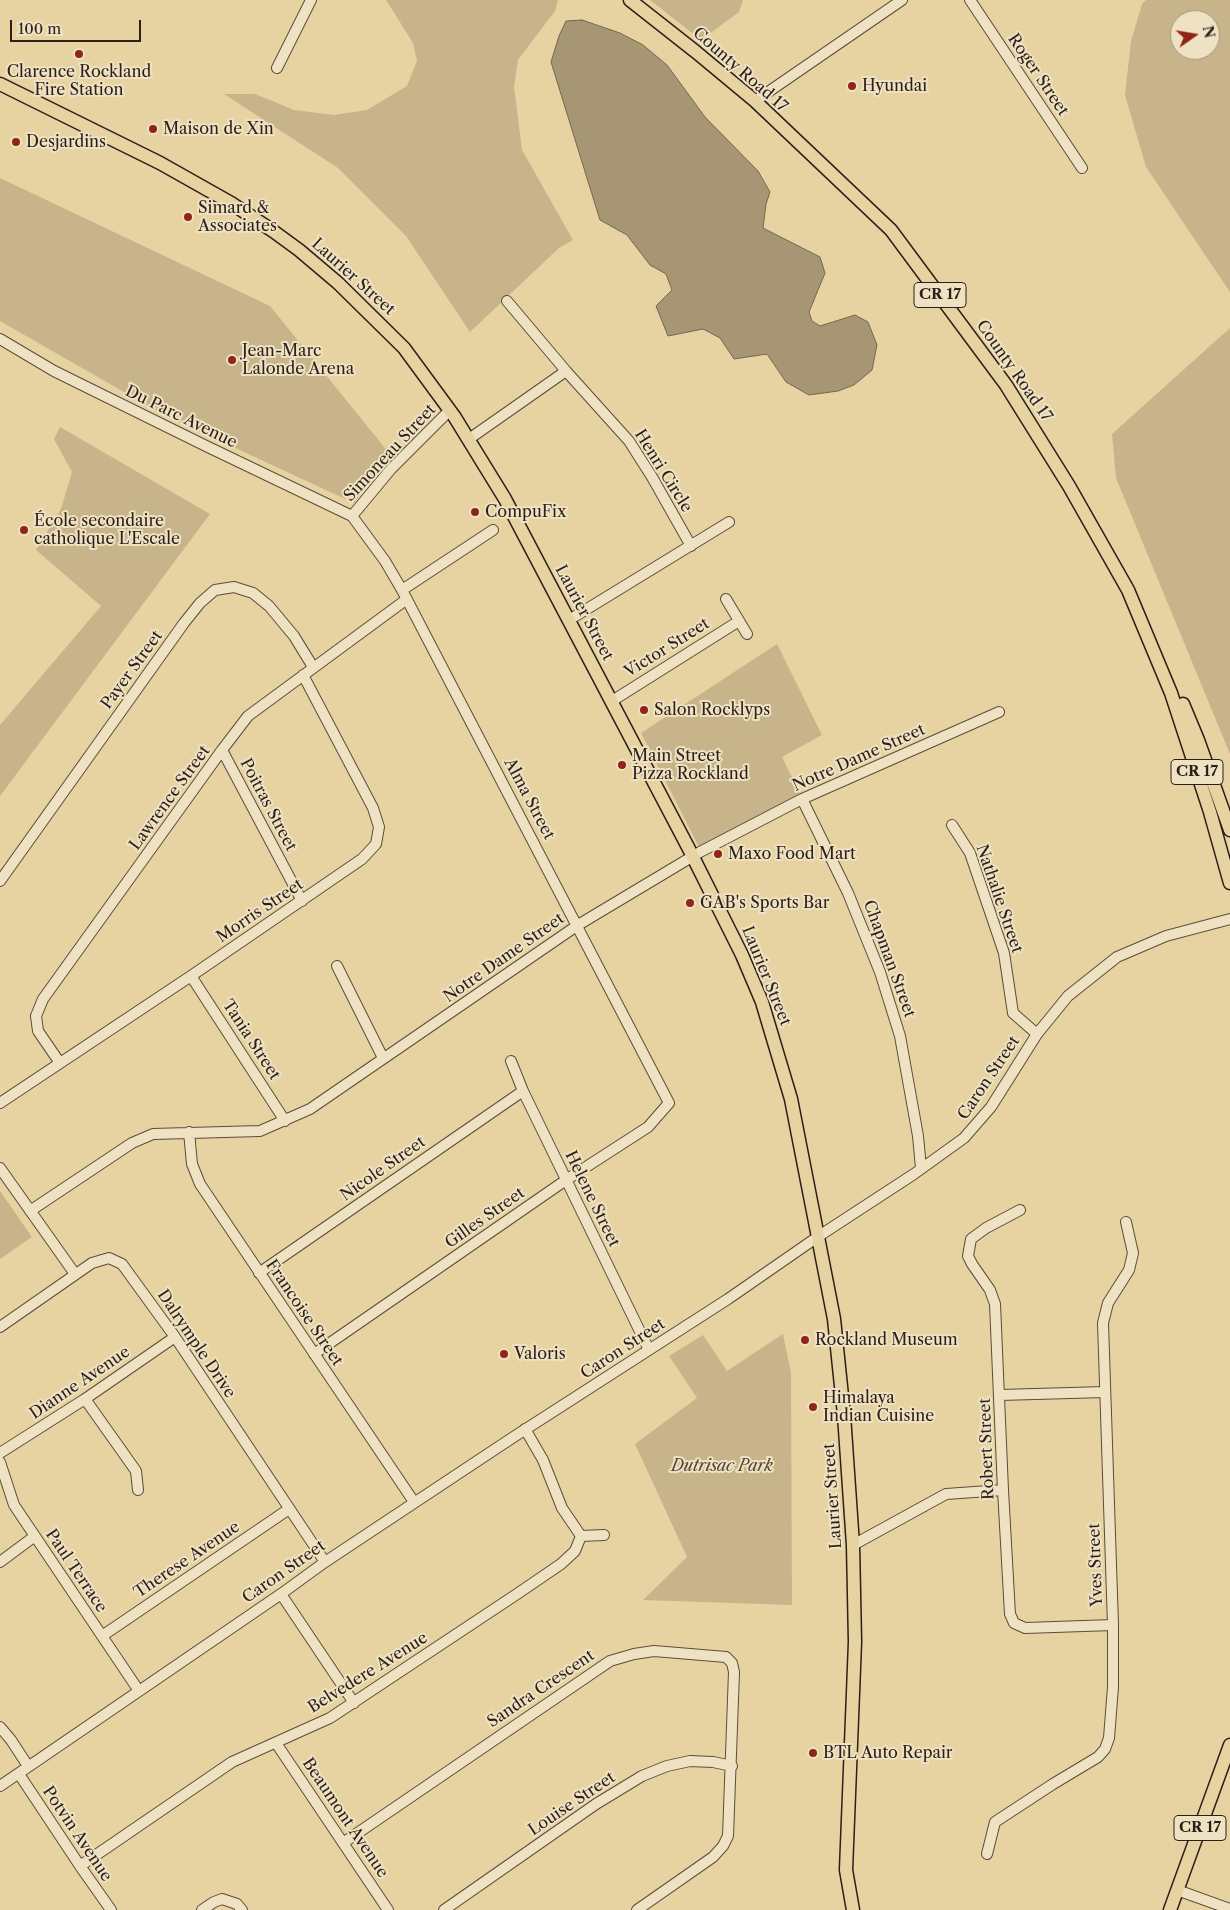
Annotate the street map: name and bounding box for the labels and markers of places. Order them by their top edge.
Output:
marker: Clarence Rockland Fire Station [73,48,85,60]
place label: Clarence Rockland Fire Station [7,62,151,100]
place label: Hyundai [862,76,927,96]
marker: Hyundai [846,80,858,92]
place label: Maison de Xin [163,119,274,139]
marker: Maison de Xin [147,123,159,135]
place label: Desjardins [26,132,106,152]
marker: Desjardins [10,136,22,148]
place label: Simard & Associates [198,198,277,236]
marker: Simard & Associates [182,211,194,223]
place label: Jean-Marc Lalonde Arena [242,341,354,379]
marker: Jean-Marc Lalonde Arena [226,354,238,366]
place label: CompuFix [485,502,566,522]
marker: CompuFix [469,506,481,518]
place label: École secondaire catholique L'Escale [34,511,180,549]
marker: École secondaire catholique L'Escale [18,524,30,536]
place label: Salon Rocklyps [654,700,770,720]
marker: Salon Rocklyps [638,704,650,716]
place label: Main Street Pizza Rockland [632,746,749,784]
marker: Main Street Pizza Rockland [616,759,628,771]
place label: Maxo Food Mart [728,844,856,864]
marker: Maxo Food Mart [712,848,724,860]
place label: GAB's Sports Bar [700,893,829,913]
marker: GAB's Sports Bar [684,897,696,909]
place label: Rockland Museum [815,1330,958,1350]
marker: Rockland Museum [799,1334,811,1346]
place label: Valoris [514,1344,566,1364]
marker: Valoris [498,1348,510,1360]
place label: Himalaya Indian Cuisine [823,1388,934,1426]
marker: Himalaya Indian Cuisine [807,1401,819,1413]
place label: BTL Auto Repair [823,1743,953,1763]
marker: BTL Auto Repair [807,1747,819,1759]

